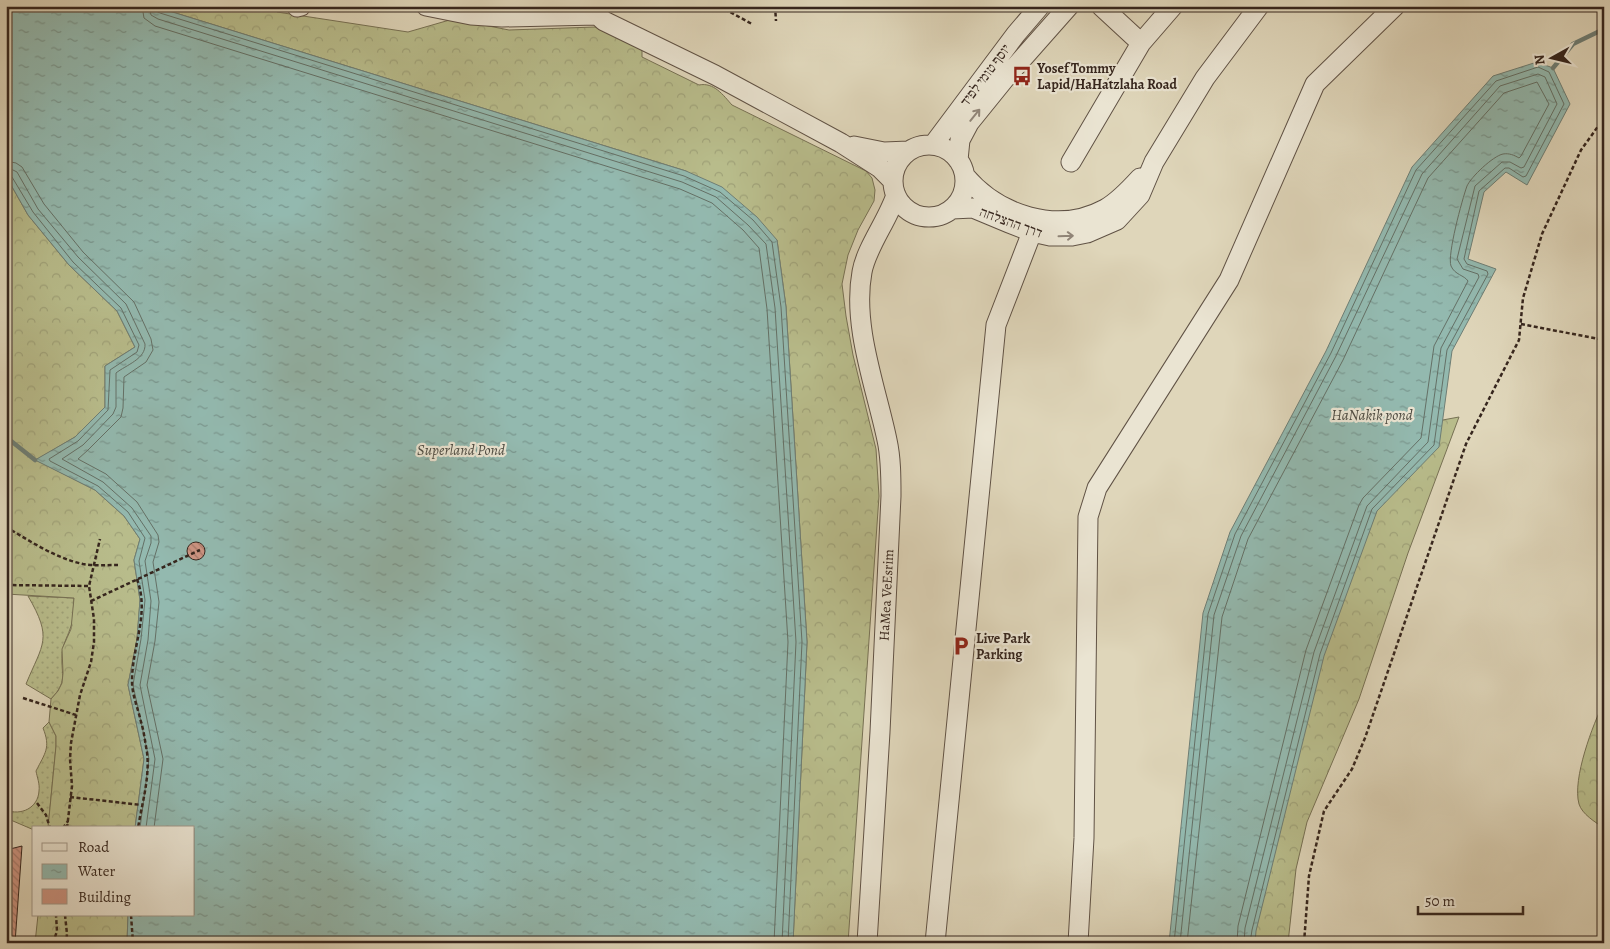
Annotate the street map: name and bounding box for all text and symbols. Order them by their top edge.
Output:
north arrow [1528,32,1578,82]
street label: יוסף טומי לפיד [956,40,1015,110]
text: N [1530,53,1550,66]
place label: Yosef Tommy Lapid/HaHatzlaha Road [1036,59,1178,94]
bus stop icon: Yosef Tommy Lapid/HaHatzlaha Road [1011,65,1033,87]
one-way arrow [969,109,980,122]
street label: דרך ההצלחה [977,202,1045,243]
one-way arrow [1057,231,1073,240]
water label: HaNakik pond [1331,405,1413,425]
water label: Superland Pond [417,440,505,460]
street label: HaMea VeEsrim [875,548,898,642]
place label: Live Park Parking [976,629,1031,664]
parking icon: Live Park Parking [950,635,972,657]
legend [32,826,195,916]
text: Road [78,837,110,857]
text: Water [77,861,115,881]
scale bar [1418,884,1522,916]
text: Building [78,887,131,907]
text: 50 m [1425,891,1455,911]

